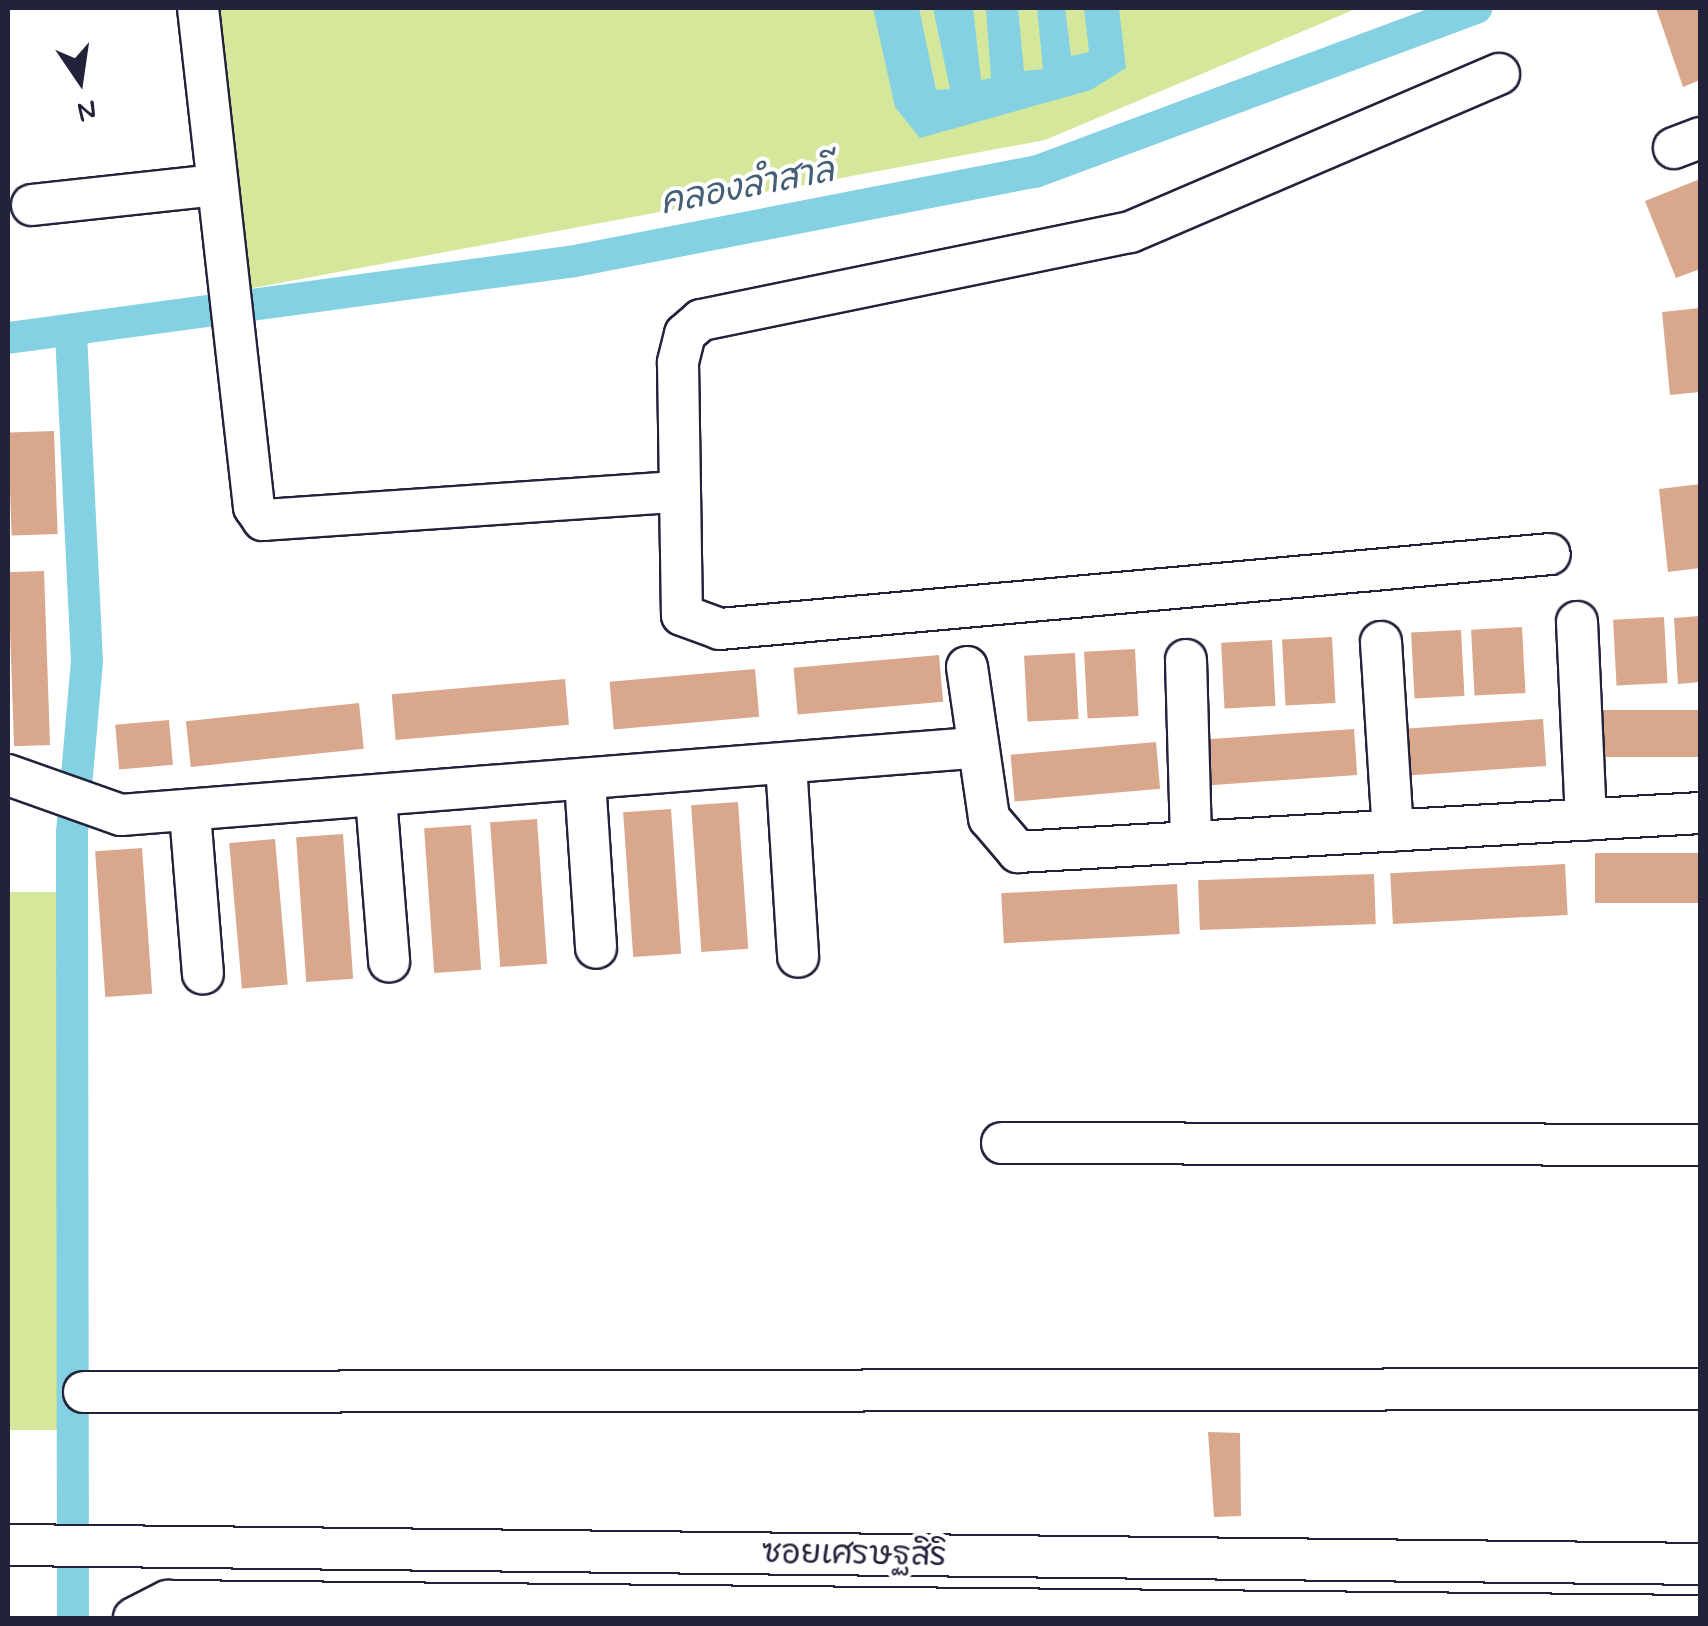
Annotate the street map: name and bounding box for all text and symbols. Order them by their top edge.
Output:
north arrow [30,30,130,130]
text: N [74,90,100,130]
water label: คลองลำสาลี [657,150,837,224]
street label: ซอยเศรษฐสิริ [761,1534,947,1576]

